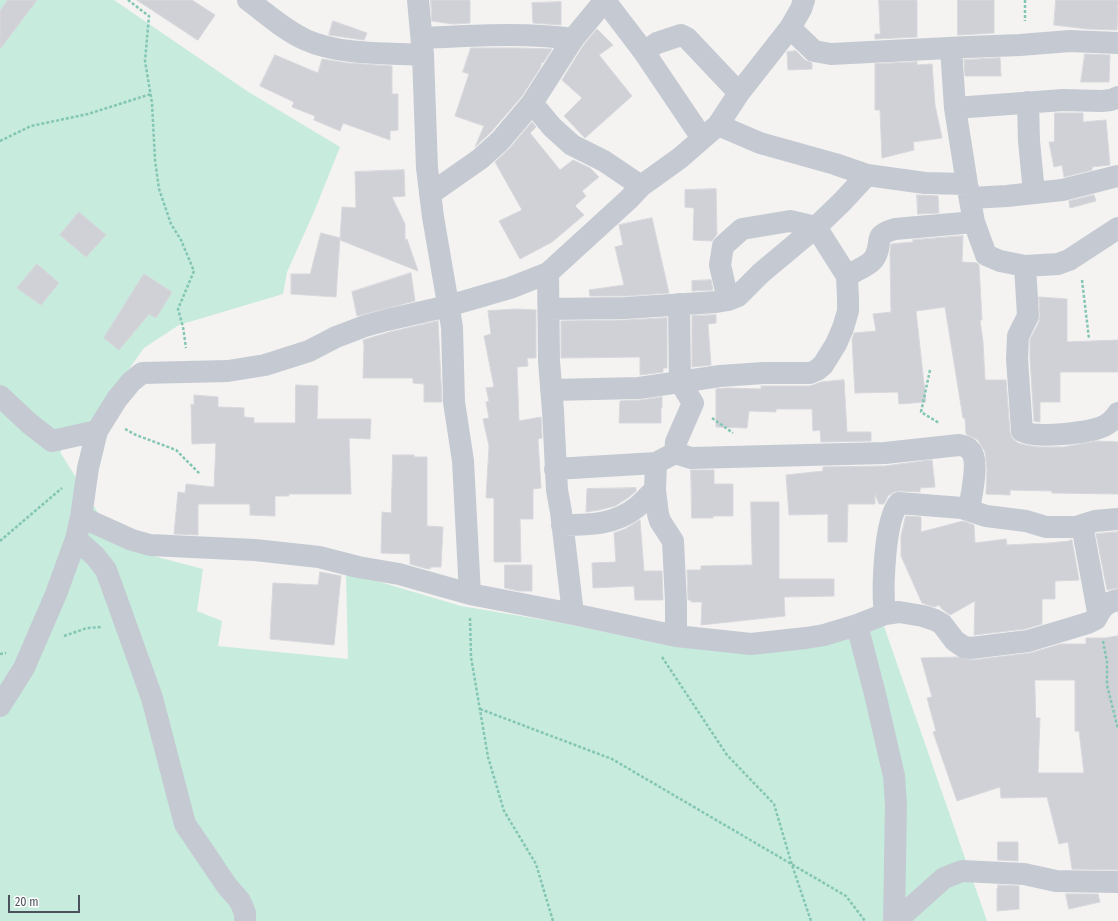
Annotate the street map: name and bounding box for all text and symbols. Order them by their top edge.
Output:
scale bar [10,887,82,913]
text: 20 m [15,895,39,909]

